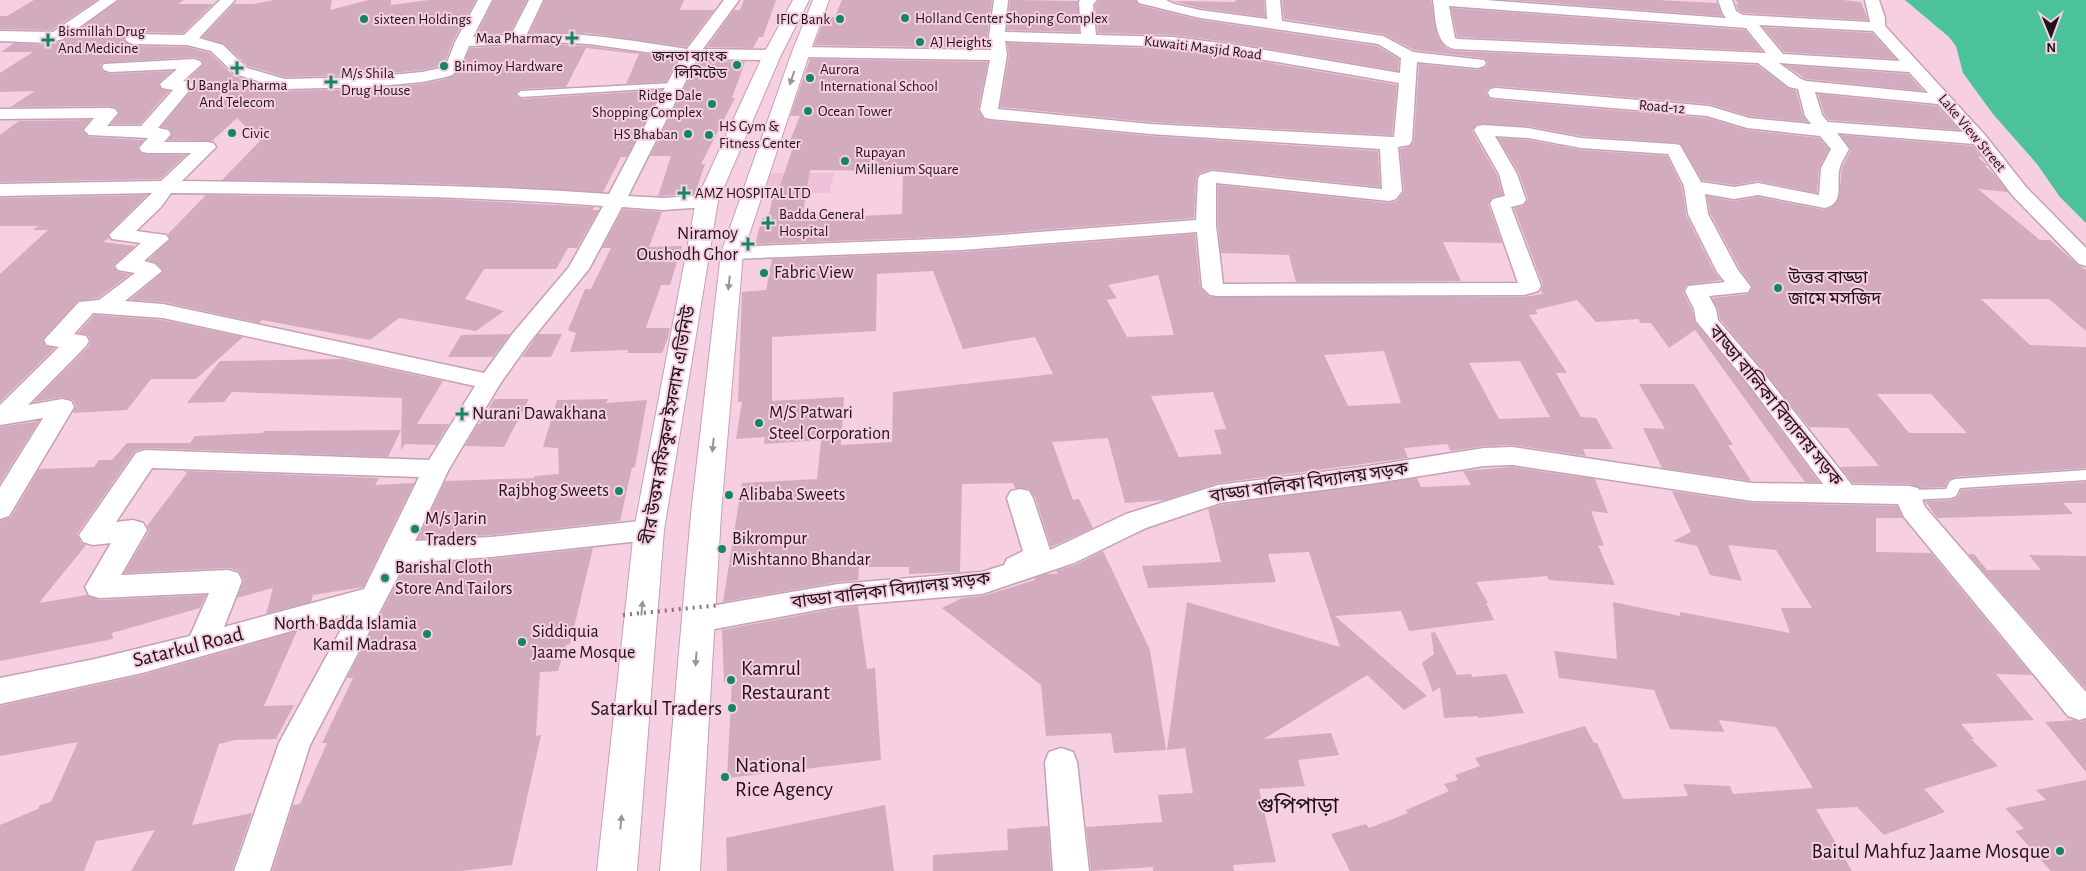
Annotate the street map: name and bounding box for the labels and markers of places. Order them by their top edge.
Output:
place label: Holland Center Shoping Complex [915,11,1108,26]
place label: sixteen Holdings [374,12,471,27]
place label: IFIC Bank [776,12,830,27]
marker: Holland Center Shoping Complex [899,12,911,24]
marker: sixteen Holdings [358,13,370,25]
marker: IFIC Bank [834,13,846,25]
place label: Bismillah Drug And Medicine [58,24,146,56]
place label: Maa Pharmacy [476,31,563,46]
marker: Maa Pharmacy [566,32,578,44]
marker: Bismillah Drug And Medicine [42,34,54,46]
place label: AJ Heights [930,35,992,50]
marker: AJ Heights [914,36,926,48]
place label: জনতা ব্যাংক লিমিটেড [651,49,728,81]
place label: Binimoy Hardware [454,59,563,74]
marker: জনতা ব্যাংক লিমিটেড [731,59,743,71]
marker: Binimoy Hardware [438,60,450,72]
marker: U Bangla Pharma And Telecom [231,62,243,74]
place label: Aurora International School [820,62,938,94]
place label: M/s Shila Drug House [341,66,410,98]
marker: Aurora International School [804,72,816,84]
marker: M/s Shila Drug House [325,76,337,88]
place label: U Bangla Pharma And Telecom [186,78,288,110]
place label: Ridge Dale Shopping Complex [592,88,702,120]
marker: Ridge Dale Shopping Complex [706,98,718,110]
place label: Ocean Tower [818,104,893,119]
marker: Ocean Tower [802,105,814,117]
place label: HS Gym & Fitness Center [719,119,801,151]
place label: Civic [242,126,269,141]
marker: Civic [226,127,238,139]
place label: HS Bhaban [613,127,678,142]
marker: HS Bhaban [682,128,694,140]
marker: HS Gym & Fitness Center [703,129,715,141]
place label: Rupayan Millenium Square [855,145,959,177]
marker: Rupayan Millenium Square [839,155,851,167]
marker: AMZ HOSPITAL LTD [677,186,691,200]
place label: AMZ HOSPITAL LTD [695,186,811,201]
place label: Badda General Hospital [779,207,865,239]
marker: Badda General Hospital [761,216,775,230]
place label: Niramoy Oushodh Ghor [636,225,738,264]
marker: Niramoy Oushodh Ghor [742,238,754,250]
place label: Fabric View [774,264,854,282]
marker: Fabric View [758,267,770,279]
place label: উত্তর বাড্ডা জামে মসজিদ [1787,267,1882,308]
marker: উত্তর বাড্ডা জামে মসজিদ [1772,282,1784,294]
place label: M/S Patwari Steel Corporation [769,404,890,443]
place label: Nurani Dawakhana [472,405,607,423]
marker: Nurani Dawakhana [456,408,468,420]
marker: M/S Patwari Steel Corporation [753,417,765,429]
place label: Rajbhog Sweets [498,482,609,500]
marker: Rajbhog Sweets [613,485,625,497]
place label: Alibaba Sweets [739,486,845,504]
marker: Alibaba Sweets [723,489,735,501]
place label: M/s Jarin Traders [425,510,487,549]
marker: M/s Jarin Traders [409,523,421,535]
place label: Bikrompur Mishtanno Bhandar [732,530,871,569]
marker: Bikrompur Mishtanno Bhandar [716,543,728,555]
place label: Barishal Cloth Store And Tailors [395,559,512,598]
marker: Barishal Cloth Store And Tailors [379,572,391,584]
place label: North Badda Islamia Kamil Madrasa [274,615,417,654]
place label: Siddiquia Jaame Mosque [532,623,635,662]
marker: North Badda Islamia Kamil Madrasa [421,628,433,640]
marker: Siddiquia Jaame Mosque [516,636,528,648]
place label: Kamrul Restaurant [741,658,830,703]
marker: Kamrul Restaurant [725,674,737,686]
place label: Satarkul Traders [591,698,722,719]
marker: Satarkul Traders [726,702,738,714]
place label: National Rice Agency [735,755,833,800]
marker: National Rice Agency [719,771,731,783]
place label: Baitul Mahfuz Jaame Mosque [1811,841,2050,862]
marker: Baitul Mahfuz Jaame Mosque [2054,845,2066,857]

